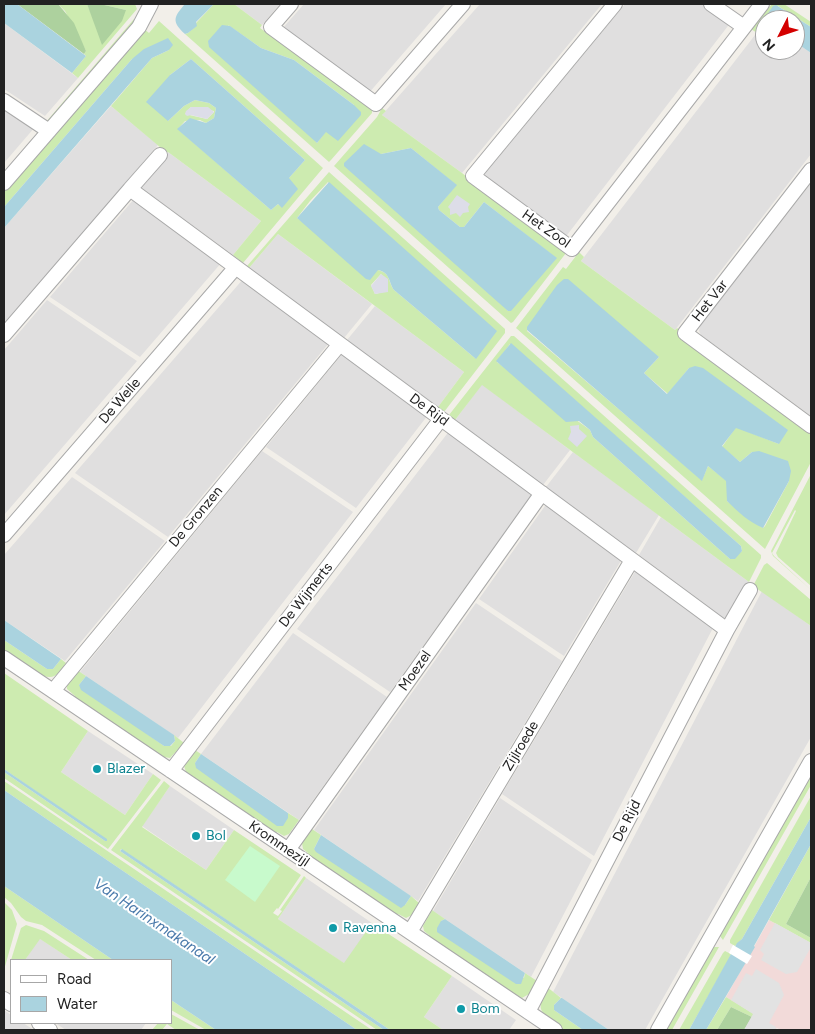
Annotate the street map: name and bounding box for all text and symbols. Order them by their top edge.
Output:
north arrow [755,10,805,60]
text: N [759,35,779,54]
street label: Het Zool [519,206,573,252]
street label: Het Var [689,277,731,325]
street label: De Welle [96,375,144,427]
street label: De Rijd [406,390,452,430]
street label: De Gronzen [166,483,226,551]
street label: De Wijmerts [276,559,336,631]
street label: Moezel [395,648,435,694]
street label: Zijlroede [500,718,542,774]
place label: Blazer [107,761,145,777]
marker: Blazer [91,763,103,775]
street label: De Rijd [609,797,645,845]
street label: Krommezijl [245,818,313,870]
place label: Bol [206,828,226,844]
marker: Bol [190,830,202,842]
water label: Van Harinxmakanaal [90,875,218,969]
place label: Ravenna [343,920,396,936]
marker: Ravenna [327,922,339,934]
legend [10,959,172,1024]
text: Road [57,970,92,988]
text: Water [57,995,97,1013]
place label: Bom [471,1001,500,1017]
marker: Bom [455,1003,467,1015]

